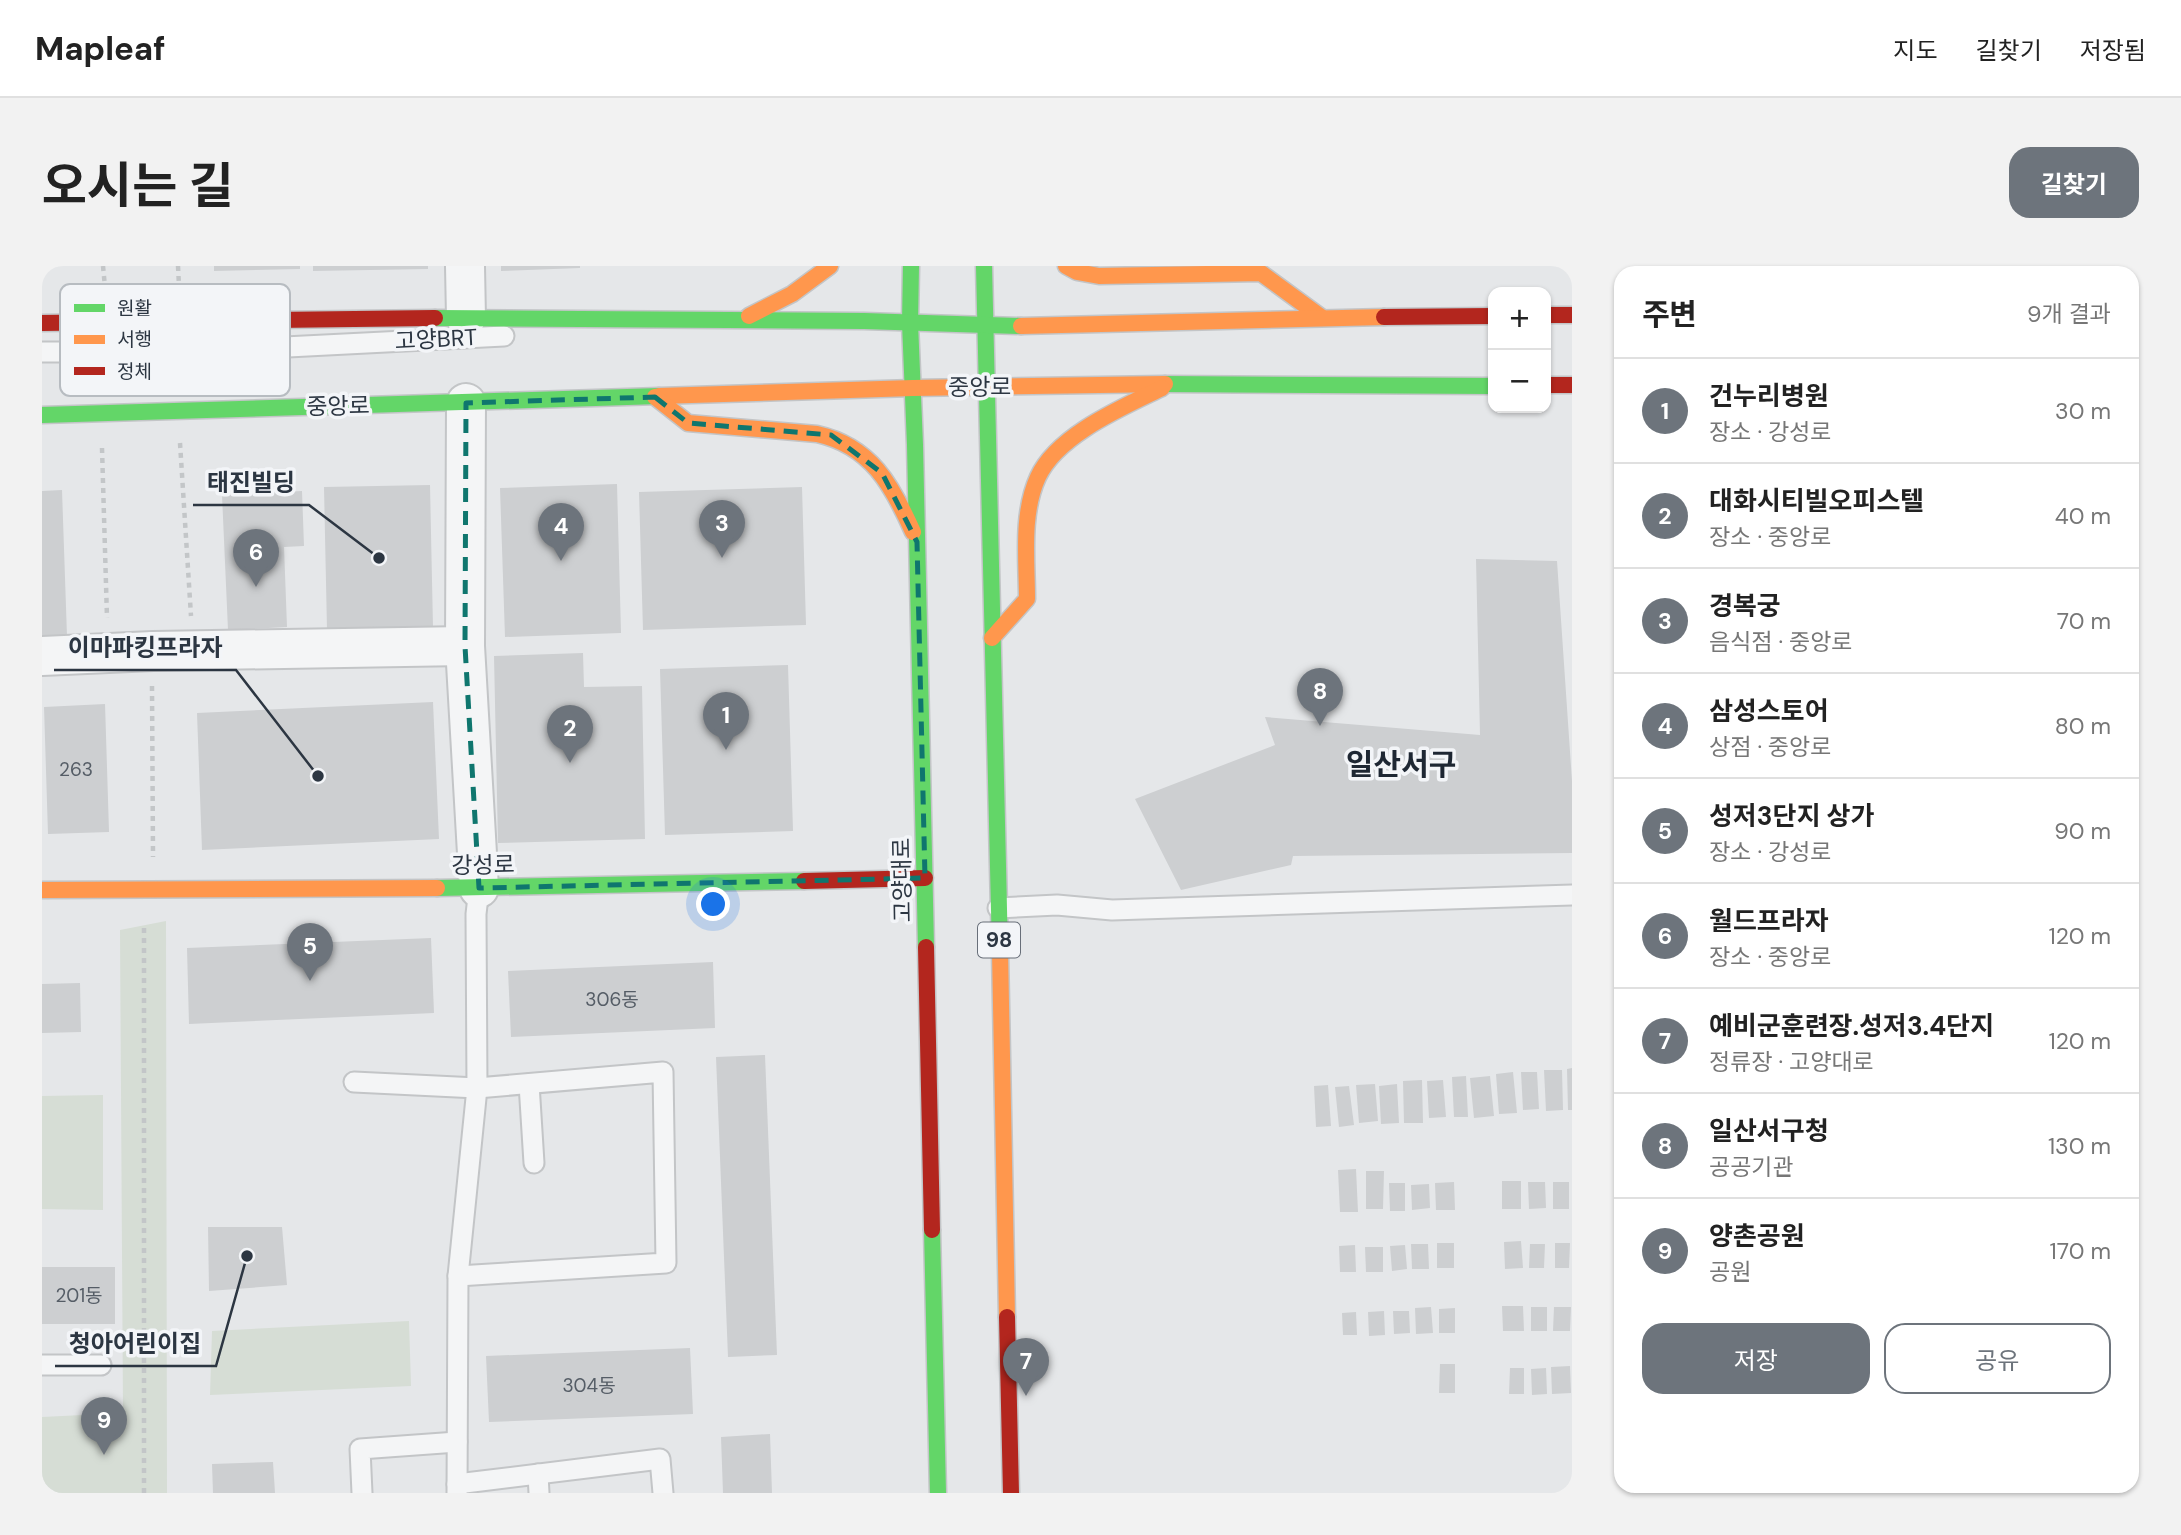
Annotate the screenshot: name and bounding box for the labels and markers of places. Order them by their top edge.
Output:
callout: 태진빌딩 [193,460,309,505]
pin: 3 [699,500,745,558]
pin: 4 [538,503,584,561]
pin: 6 [233,529,279,587]
callout: 이마파킹프라자 [54,625,236,670]
pin: 8 [1297,668,1343,726]
pin: 1 [703,692,749,750]
pin: 2 [547,705,593,763]
pin: 5 [287,923,333,981]
callout: 청아어린이집 [55,1321,216,1366]
pin: 7 [1003,1338,1049,1396]
pin: 9 [81,1397,127,1455]

